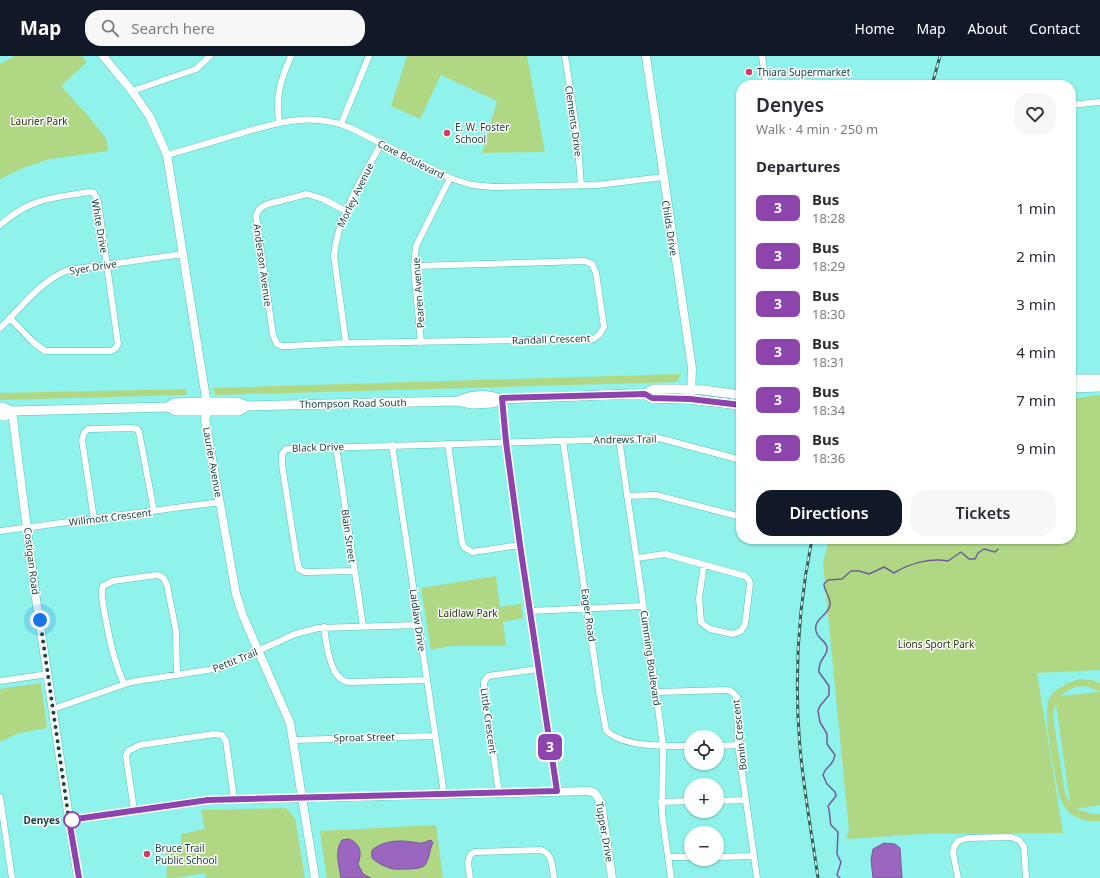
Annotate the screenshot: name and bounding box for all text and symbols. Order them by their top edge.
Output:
search box [85,10,365,46]
text: Map [20,15,61,41]
icon: search [99,17,121,39]
text: Search here [131,18,215,38]
text: Home [855,19,894,38]
text: Map [916,19,946,38]
text: About [968,19,1007,38]
text: Contact [1029,19,1080,38]
place label: Thiara Supermarket [757,65,851,79]
marker: Thiara Supermarket [744,67,754,77]
street label: Clements Drive [562,85,586,158]
text: Denyes [756,92,824,118]
button: heart [1014,93,1056,135]
park label: Laurier Park [10,114,68,128]
place label: E. W. Foster School [455,120,509,146]
text: Walk · 4 min · 250 m [756,120,878,138]
marker: E. W. Foster School [442,128,452,138]
street label: Coxe Boulevard [375,136,447,182]
text: Departures [756,156,840,176]
street label: Morley Avenue [333,160,377,230]
text: Bus [812,189,839,209]
street label: White Drive [88,198,112,254]
text: 3 [774,198,782,217]
text: 1 min [1016,198,1056,218]
street label: Childs Drive [659,199,681,257]
text: 18:28 [812,209,845,227]
street label: Anderson Avenue [250,223,276,308]
text: Bus [812,237,839,257]
text: 3 [774,246,782,265]
text: 2 min [1016,246,1056,266]
street label: Syer Drive [68,256,118,278]
street label: Pearen Avenue [409,257,427,329]
text: 18:29 [812,257,845,275]
text: Bus [812,285,839,305]
text: 3 [774,294,782,313]
text: 3 min [1016,294,1056,314]
text: 18:30 [812,305,845,323]
street label: Randall Crescent [512,331,591,347]
text: Bus [812,333,839,353]
text: 3 [774,342,782,361]
text: 4 min [1016,342,1056,362]
text: 18:31 [812,353,845,371]
text: Bus [812,381,839,401]
text: 3 [774,390,782,409]
text: 7 min [1016,390,1056,410]
street label: Thompson Road South [299,395,407,411]
text: 18:34 [812,401,845,419]
street label: Laurier Avenue [200,426,226,499]
text: Bus [812,429,839,449]
street label: Andrews Trail [593,431,657,447]
text: 3 [774,438,782,457]
text: 9 min [1016,438,1056,458]
street label: Black Drive [292,439,345,455]
text: 18:36 [812,449,845,467]
button: Directions [756,490,902,536]
button: Tickets [910,490,1056,536]
street label: Willmott Crescent [68,505,153,529]
street label: Blain Street [338,508,360,564]
street label: Costigan Road [21,526,43,596]
street label: Eager Road [578,587,600,643]
street label: Laidlaw Drive [407,588,429,652]
park label: Laidlaw Park [438,606,498,620]
street label: Cumming Boulevard [637,609,665,707]
your location [30,610,50,630]
park label: Lions Sport Park [898,637,975,651]
street label: Pettit Trail [210,645,260,675]
street label: Little Crescent [477,687,501,755]
street label: Bonin Crescent [728,699,750,771]
street label: Sproat Street [333,729,395,745]
map controls [684,730,724,866]
button: locate [684,730,724,770]
line badge: 3 [537,734,563,760]
text: 3 [546,737,554,756]
button: + [684,778,724,818]
street label: Tupper Drive [593,801,617,863]
marker: Denyes [63,811,81,829]
place label: Denyes [24,813,60,827]
button: − [684,826,724,866]
place label: Bruce Trail Public School [155,841,217,867]
marker: Bruce Trail Public School [142,849,152,859]

